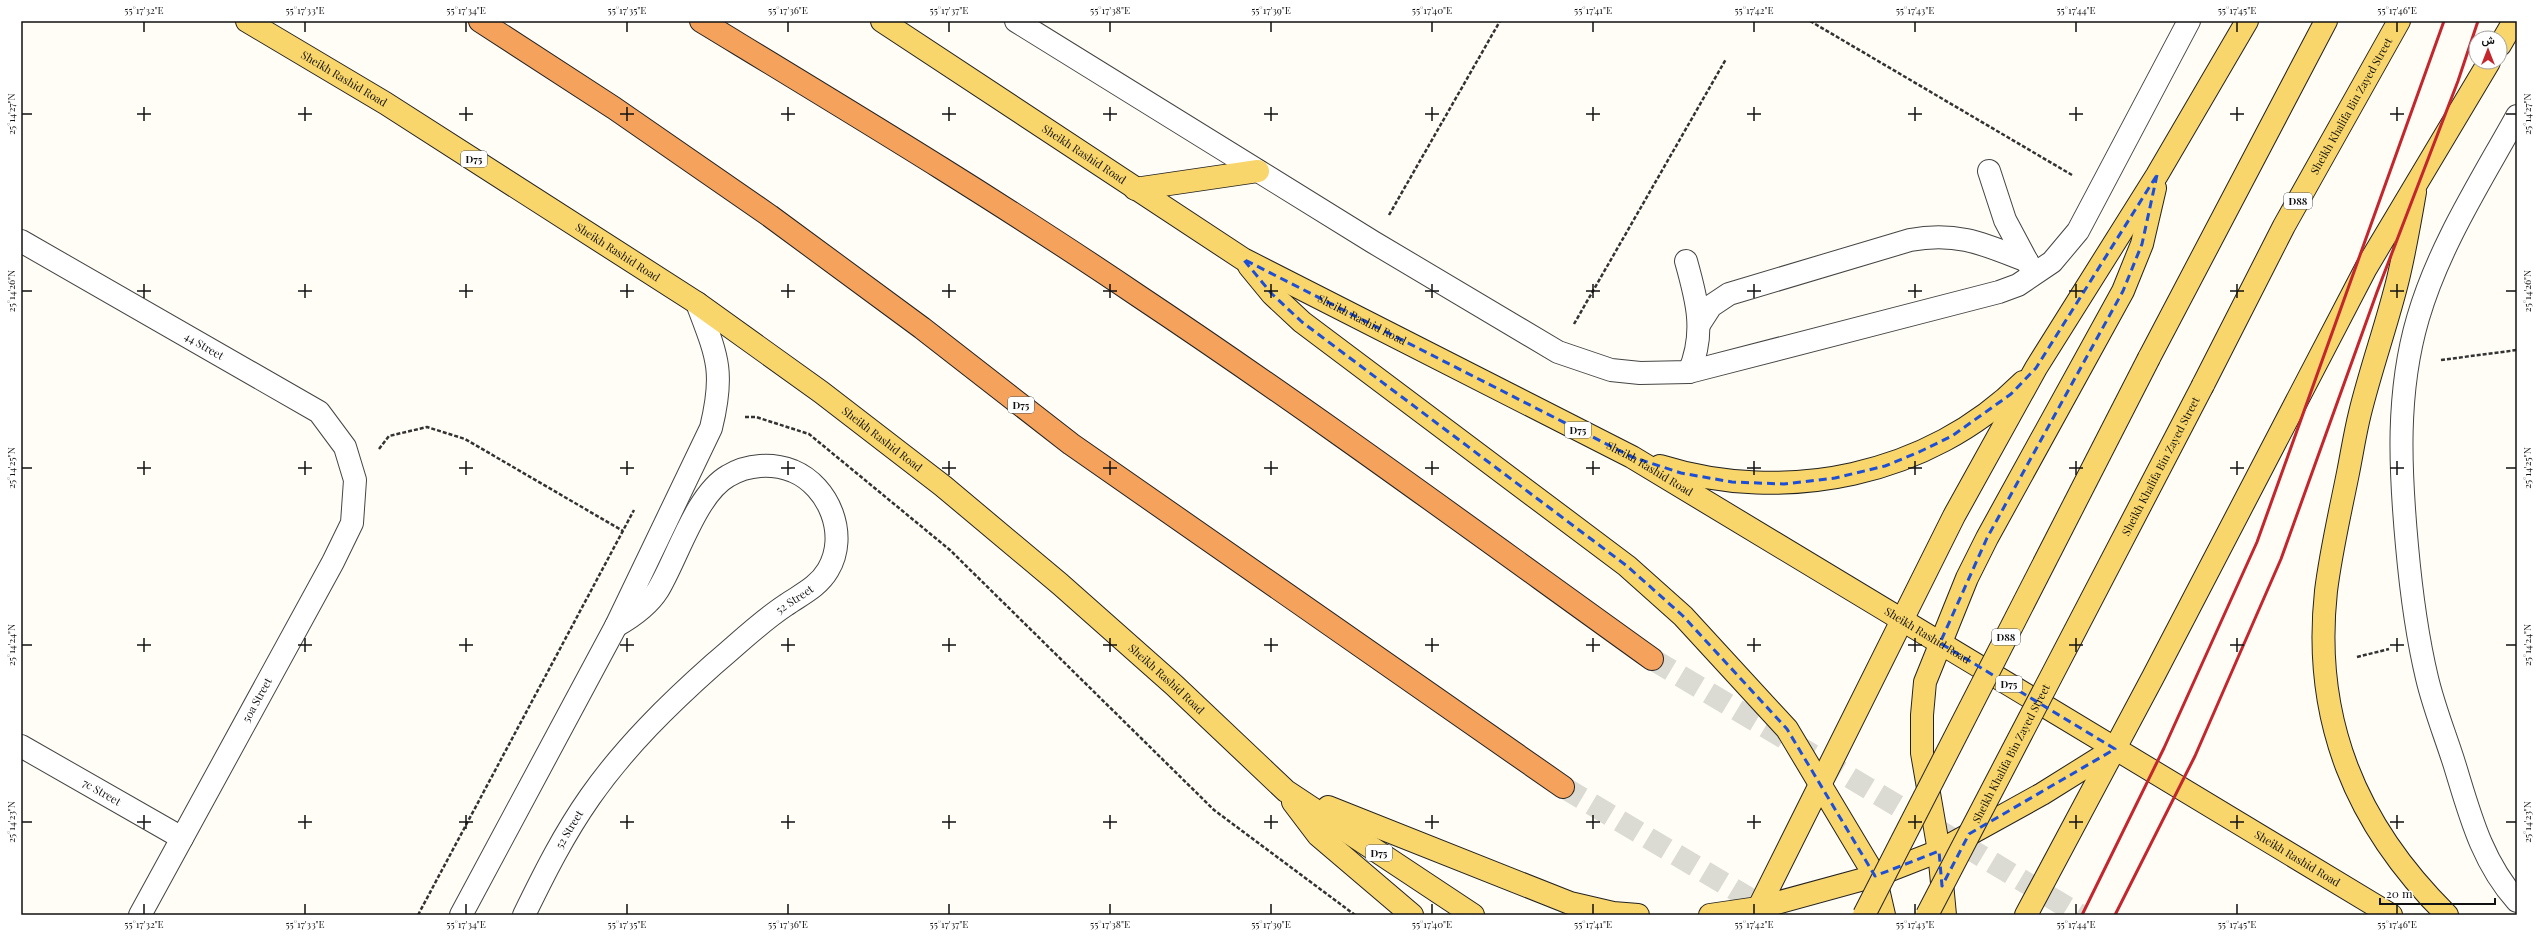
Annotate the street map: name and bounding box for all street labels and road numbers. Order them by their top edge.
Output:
street label: Sheikh Khalifa Bin Zayed Street [2306,35,2395,177]
street label: Sheikh Rashid Road [299,47,391,110]
street label: Sheikh Rashid Road [1039,121,1130,187]
road number: D75 [461,151,487,167]
road number: D88 [2284,193,2312,209]
street label: Sheikh Rashid Road [573,219,664,285]
street label: Sheikh Rashid Road [1315,290,1410,348]
street label: 44 Street [182,328,227,363]
street label: Sheikh Khalifa Bin Zayed Street [2118,394,2203,538]
road number: D75 [1008,397,1034,413]
street label: Sheikh Rashid Road [839,403,926,475]
road number: D75 [1565,422,1591,438]
street label: Sheikh Rashid Road [1604,437,1697,499]
street label: 52 Street [772,581,816,617]
street label: Sheikh Rashid Road [1882,603,1974,667]
road number: D88 [1992,629,2020,645]
street label: Sheikh Rashid Road [1126,640,1208,717]
street label: 50a Street [238,675,275,725]
road number: D75 [1996,676,2022,692]
street label: Sheikh Khalifa Bin Zayed Street [1968,681,2053,825]
street label: 7c Street [80,775,124,809]
street label: 52 Street [552,807,586,851]
street label: Sheikh Rashid Road [2252,826,2344,890]
road number: D75 [1366,845,1392,861]

